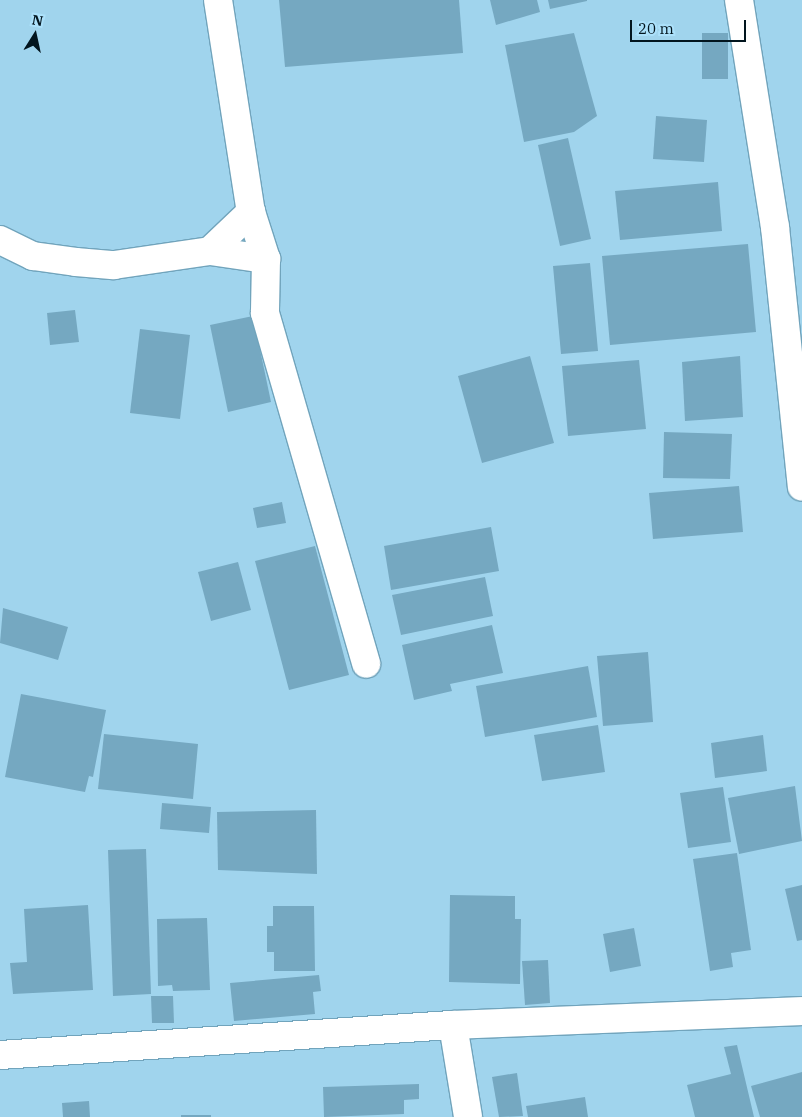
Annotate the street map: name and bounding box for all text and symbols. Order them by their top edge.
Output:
north arrow [10,10,60,60]
text: N [31,10,45,30]
scale bar [632,10,748,42]
text: 20 m [638,19,674,38]

